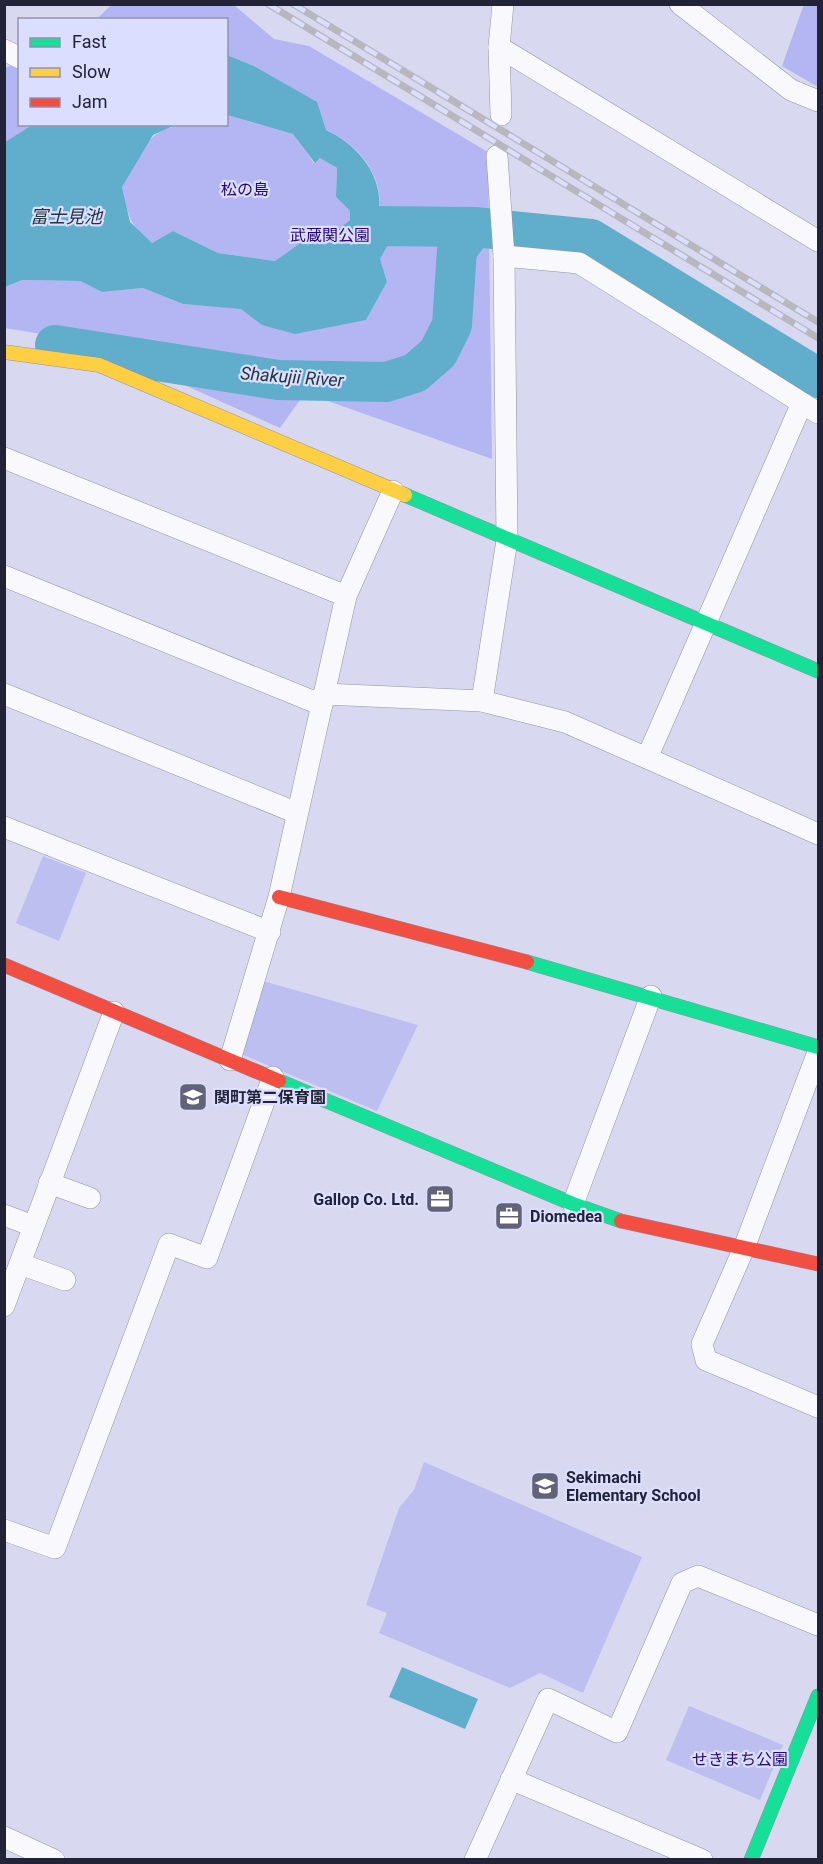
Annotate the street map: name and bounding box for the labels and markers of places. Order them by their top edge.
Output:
school or university icon: 関町第二保育園 [177,1081,209,1113]
place label: 関町第二保育園 [214,1088,326,1107]
office icon: Gallop Co. Ltd. [424,1183,456,1215]
place label: Gallop Co. Ltd. [313,1190,419,1209]
office icon: Diomedea [493,1200,525,1232]
place label: Diomedea [530,1207,603,1226]
place label: Sekimachi Elementary School [566,1468,701,1505]
school or university icon: Sekimachi Elementary School [529,1470,561,1502]

